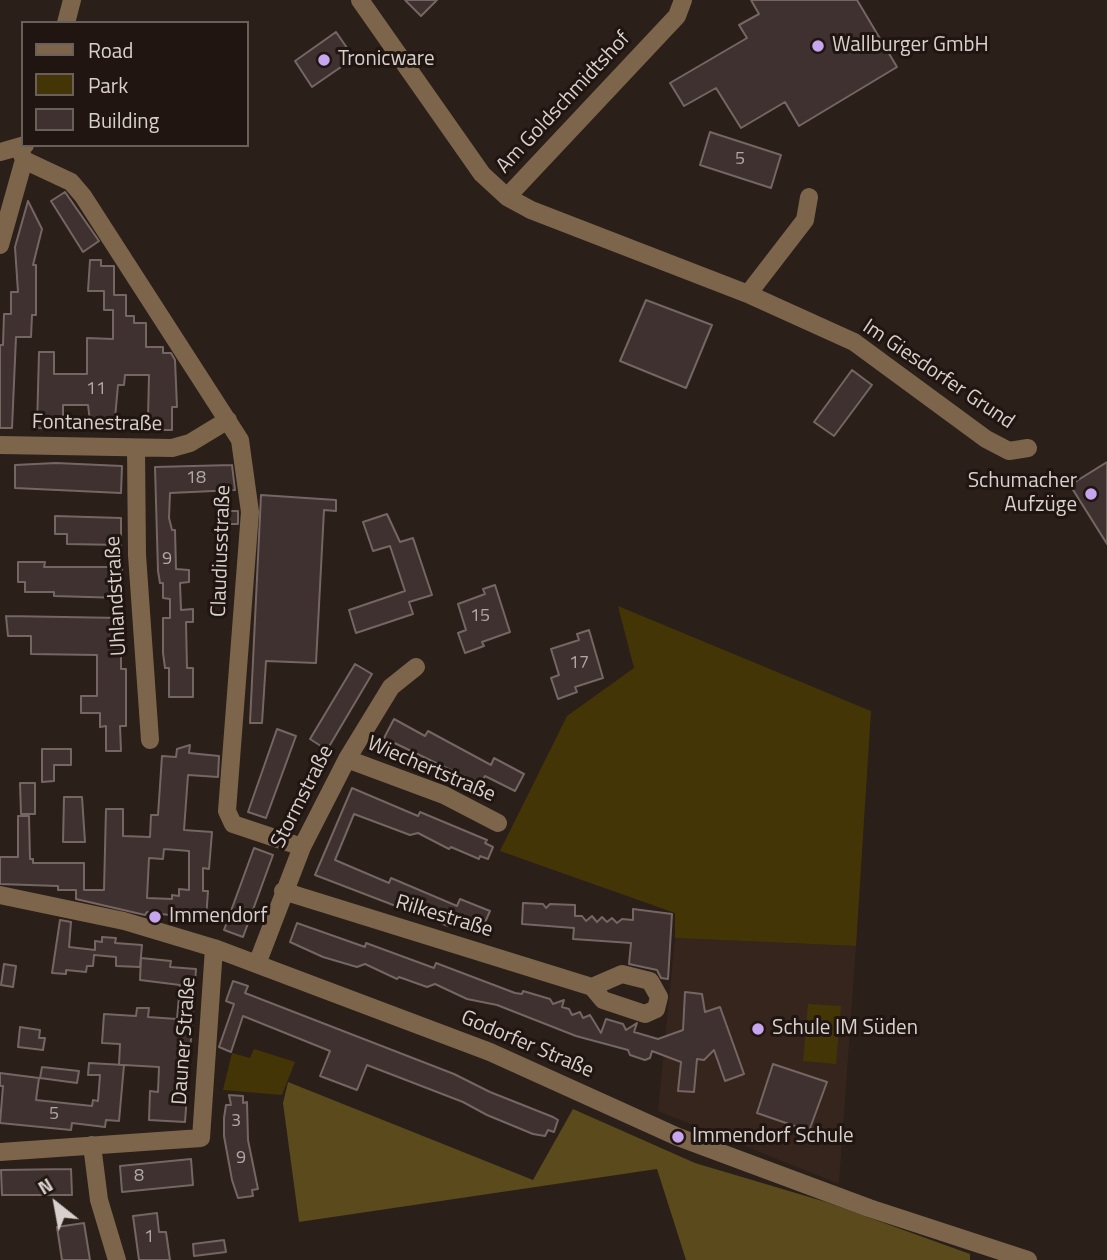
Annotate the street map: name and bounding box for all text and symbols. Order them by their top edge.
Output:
legend [21,21,248,147]
street label: Am Goldschmidtshof [492,27,636,179]
place label: Wallburger GmbH [832,33,989,59]
text: Road [88,34,133,66]
marker: Wallburger GmbH [810,38,826,54]
place label: Tronicware [338,47,434,73]
marker: Tronicware [316,52,332,68]
text: Park [88,69,128,101]
text: Building [88,104,159,136]
house number: 5 [735,149,745,171]
street label: Im Giesdorfer Grund [857,315,1019,435]
house number: 11 [86,379,106,401]
street label: Fontanestraße [32,410,162,438]
house number: 18 [186,468,206,490]
place label: Schumacher Aufzüge [968,469,1077,519]
street label: Claudiusstraße [207,485,237,617]
marker: Schumacher Aufzüge [1083,486,1099,502]
street label: Uhlandstraße [101,535,133,657]
house number: 9 [162,549,172,571]
house number: 15 [470,606,490,628]
house number: 17 [569,653,589,675]
street label: Wiechertstraße [363,732,499,808]
street label: Stormstraße [266,741,340,853]
street label: Rilkestraße [392,890,496,944]
place label: Immendorf [169,904,268,930]
marker: Immendorf [147,909,163,925]
street label: Dauner Straße [168,976,202,1106]
street label: Godorfer Straße [457,1006,597,1084]
place label: Schule IM Süden [772,1016,918,1042]
marker: Schule IM Süden [750,1021,766,1037]
house number: 5 [49,1104,59,1126]
house number: 3 [231,1111,241,1133]
place label: Immendorf Schule [692,1124,854,1150]
marker: Immendorf Schule [670,1129,686,1145]
house number: 9 [236,1148,246,1170]
house number: 8 [134,1166,144,1188]
north arrow [21,1169,91,1239]
text: N [32,1170,58,1201]
house number: 1 [144,1227,154,1249]

